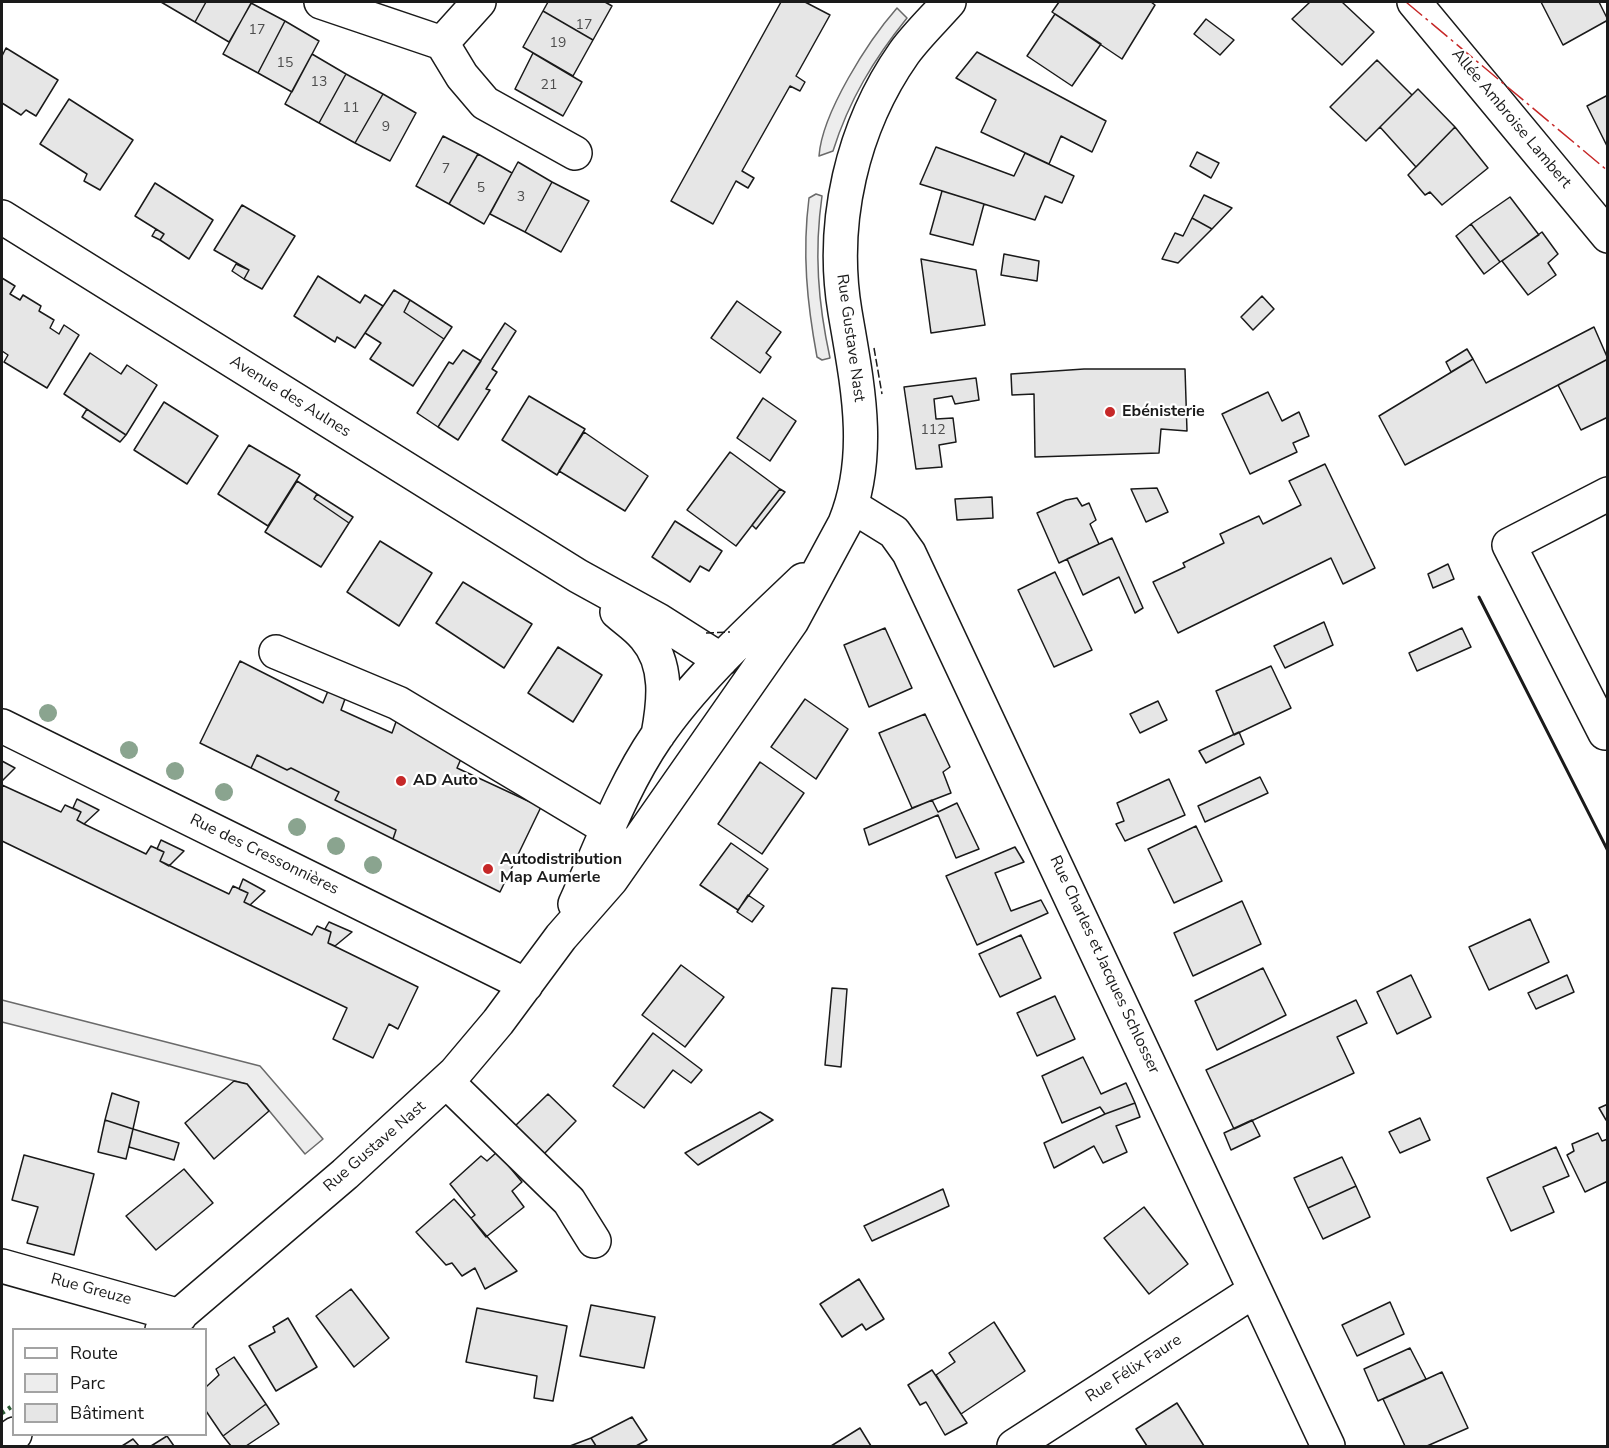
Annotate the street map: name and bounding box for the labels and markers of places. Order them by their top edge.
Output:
place label: Ebénisterie [1122,402,1205,422]
marker: Ebénisterie [1103,405,1117,419]
place label: AD Auto [413,771,478,791]
marker: AD Auto [394,774,408,788]
place label: Autodistribution Map Aumerle [500,850,622,888]
marker: Autodistribution Map Aumerle [481,862,495,876]

